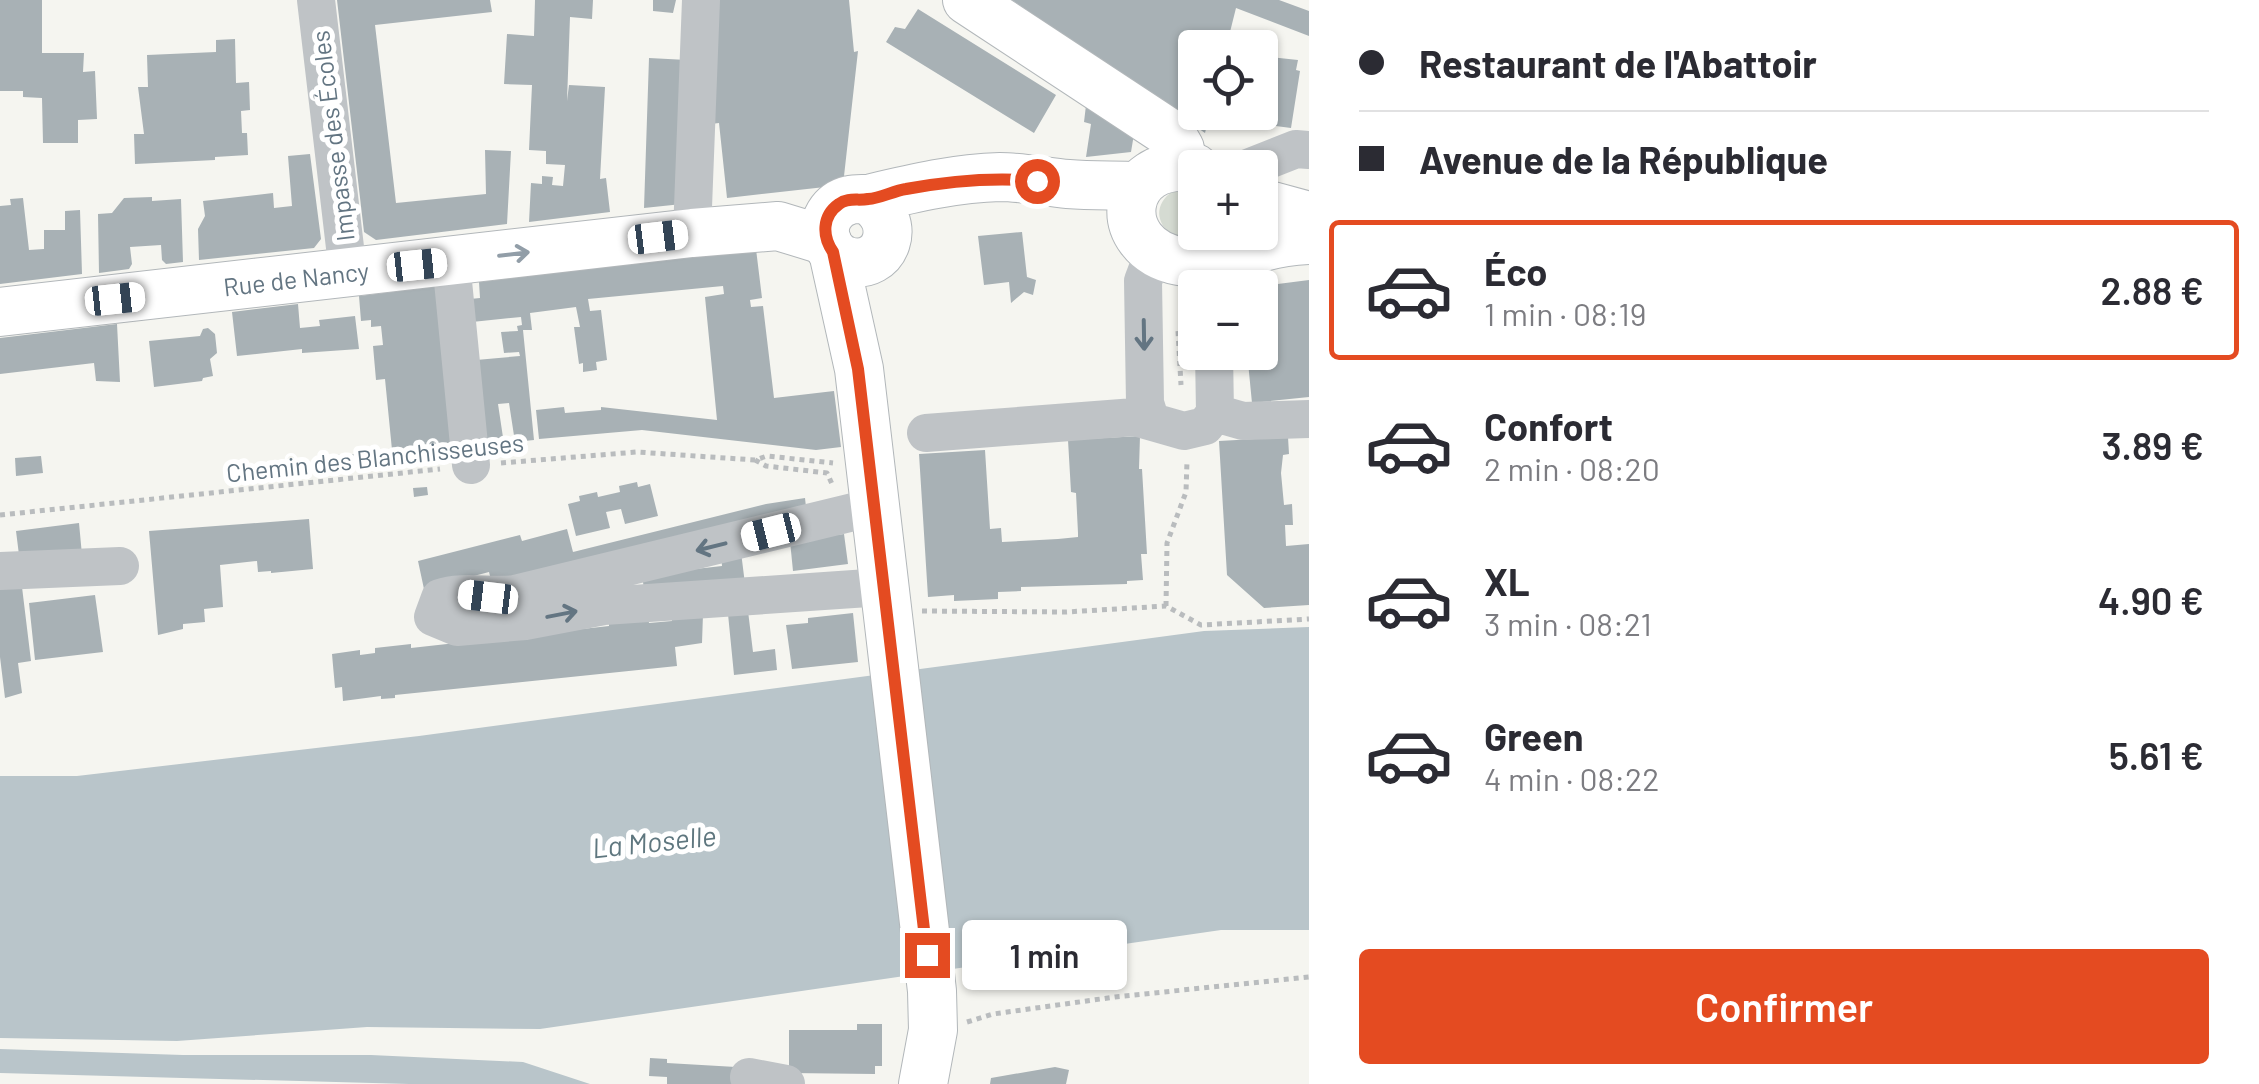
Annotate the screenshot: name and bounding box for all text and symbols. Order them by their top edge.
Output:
street label: Impasse des Écoles [304,29,360,243]
map controls [1178,30,1278,370]
button: locate [1178,30,1278,130]
text: Restaurant de l'Abattoir [1419,40,1817,86]
text: Avenue de la République [1419,136,1828,182]
button: + [1178,150,1278,250]
route start [1015,159,1060,204]
car [626,218,690,256]
one-way arrow [498,244,530,263]
icon: car [1364,245,1454,335]
car [386,247,448,283]
text: Éco [1484,248,1548,294]
street label: Rue de Nancy [222,255,371,301]
text: 2.88 € [2100,267,2204,313]
button: − [1178,270,1278,370]
car [84,281,146,317]
text: 1 min · 08:19 [1484,294,1646,332]
one-way arrow [1134,319,1153,351]
icon: car [1364,400,1454,490]
text: Confort [1484,403,1613,449]
text: 3.89 € [2101,422,2204,468]
street label: Chemin des Blanchisseuses [225,426,525,488]
text: 2 min · 08:20 [1484,449,1660,487]
car [738,510,804,554]
one-way arrow [696,539,728,557]
icon: car [1364,555,1454,645]
text: XL [1484,558,1530,604]
text: 4.90 € [2098,577,2204,623]
car [456,578,520,616]
one-way arrow [545,604,577,623]
text: 3 min · 08:21 [1484,604,1652,642]
icon: car [1364,710,1454,800]
text: Green [1484,713,1584,759]
text: 5.61 € [2109,732,2204,778]
text: 4 min · 08:22 [1484,759,1659,797]
water label: La Moselle [590,818,718,864]
callout: 1 min [962,920,1127,990]
route end [905,933,950,978]
text: 1 min [1010,936,1079,974]
button: Confirmer [1359,949,2209,1064]

